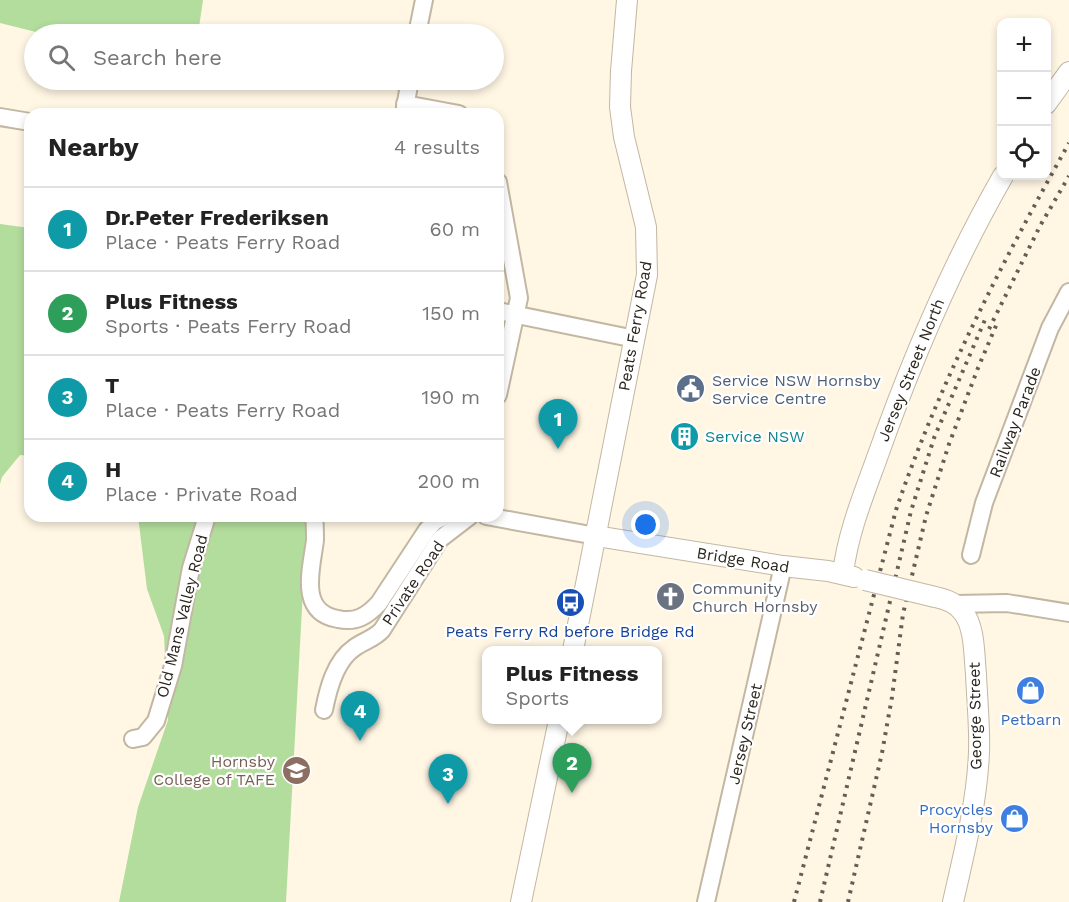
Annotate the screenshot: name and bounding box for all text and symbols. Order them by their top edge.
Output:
map controls [997,18,1051,180]
button: + [997,18,1051,72]
search box [24,24,504,90]
icon: search [45,41,78,74]
text: Search here [93,45,222,70]
button: − [997,72,1051,126]
button: locate [997,126,1051,180]
text: Nearby [48,132,139,162]
text: 4 results [394,135,480,159]
text: Dr.Peter Frederiksen [105,205,329,230]
text: 1 [63,217,72,241]
text: 60 m [430,217,480,241]
text: Place · Peats Ferry Road [105,230,340,254]
street label: Peats Ferry Road [614,259,656,393]
text: Plus Fitness [105,289,238,314]
street label: Jersey Street North [874,296,948,444]
text: 2 [62,301,73,325]
text: 150 m [422,301,480,325]
text: Sports · Peats Ferry Road [105,314,352,338]
street label: Railway Parade [985,364,1045,480]
place label: Service NSW Hornsby Service Centre [712,371,881,408]
text: T [105,373,119,398]
public building icon: Service NSW Hornsby Service Centre [675,373,707,405]
text: 3 [62,385,73,409]
text: 190 m [422,385,480,409]
text: Place · Peats Ferry Road [105,398,340,422]
pin: 1 [538,400,578,449]
building icon: Service NSW [668,420,700,452]
place label: Service NSW [705,427,805,446]
text: H [105,457,121,482]
text: 4 [61,469,74,493]
text: 200 m [418,469,480,493]
text: Place · Private Road [105,482,298,506]
your location [631,510,660,539]
street label: Old Mans Valley Road [152,532,212,700]
street label: Private Road [378,537,448,629]
street label: Bridge Road [695,543,791,577]
place label: Community Church Hornsby [692,579,818,616]
church icon: Community Church Hornsby [655,581,687,613]
bus stop icon: Peats Ferry Rd before Bridge Rd [554,587,586,619]
place label: Peats Ferry Rd before Bridge Rd [445,622,695,641]
popup [482,646,662,724]
text: Plus Fitness [506,661,638,686]
street label: George Street [965,662,985,770]
shop icon: Petbarn [1015,675,1047,707]
street label: Jersey Street [724,681,766,786]
text: Sports [506,686,569,710]
pin: 4 [340,692,380,741]
place label: Petbarn [1001,710,1061,729]
pin: 2 [552,744,592,793]
place label: Hornsby College of TAFE [153,752,276,789]
school or university icon: Hornsby College of TAFE [280,754,312,786]
pin: 3 [428,754,468,804]
place label: Procycles Hornsby [919,800,994,837]
shop icon: Procycles Hornsby [998,802,1030,834]

